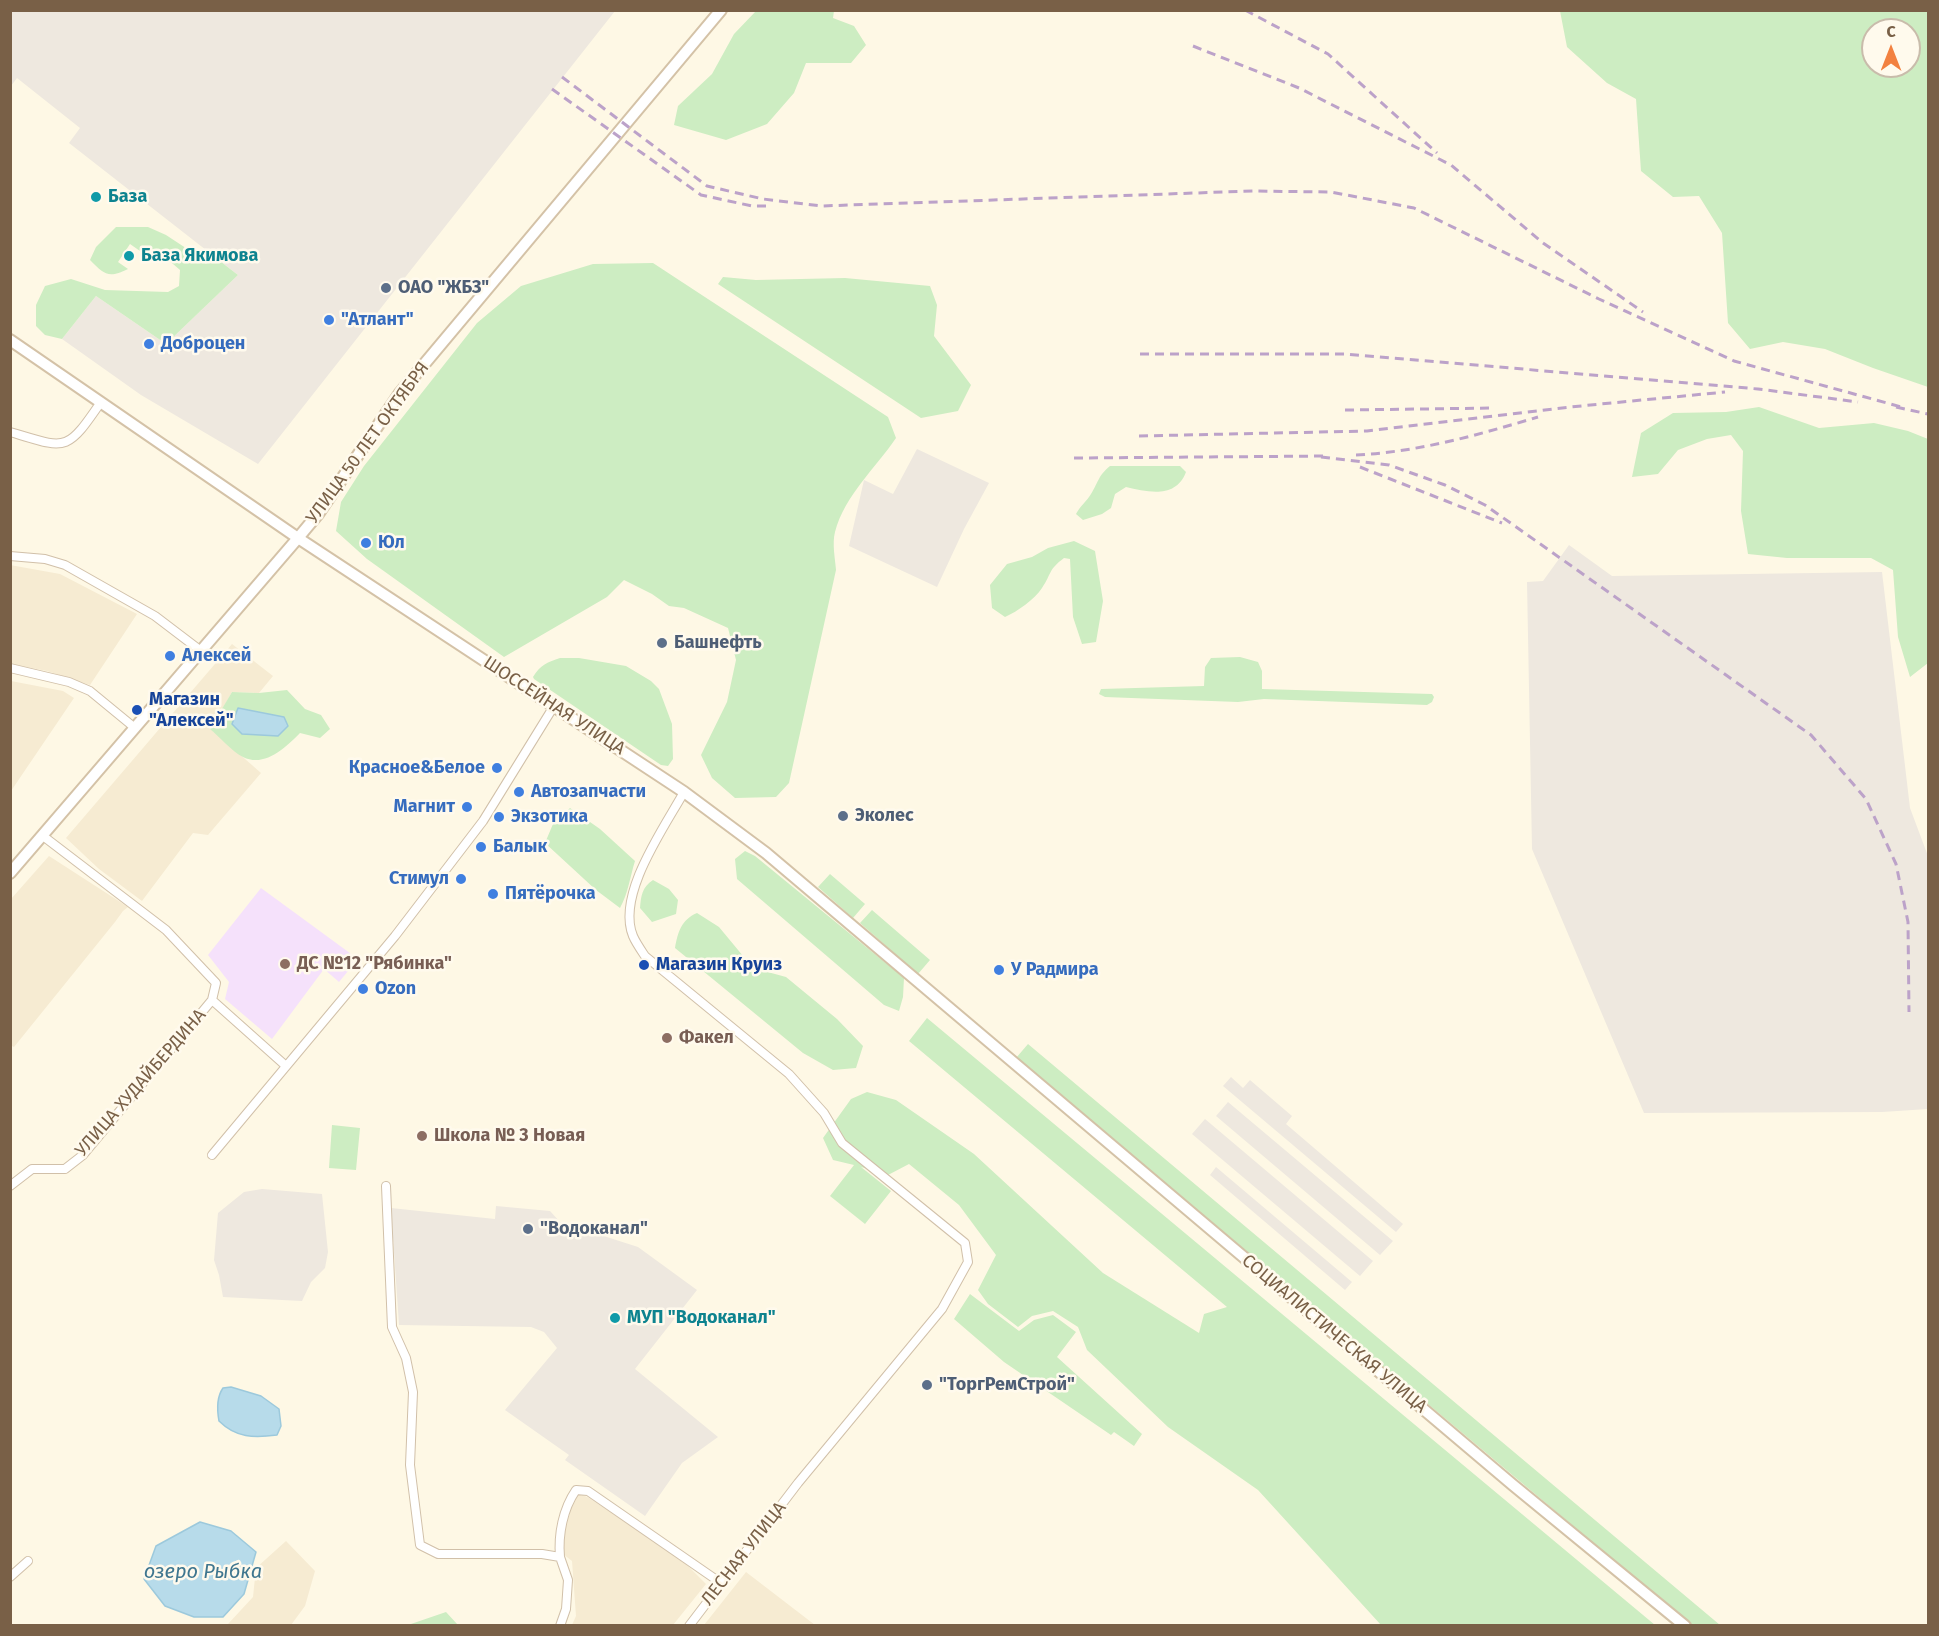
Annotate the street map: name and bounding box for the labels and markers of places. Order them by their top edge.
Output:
place label: База [108,186,147,208]
marker: База [89,190,103,204]
place label: База Якимова [141,245,258,267]
marker: База Якимова [122,249,136,263]
place label: ОАО "ЖБЗ" [398,277,489,299]
marker: ОАО "ЖБЗ" [379,281,393,295]
place label: "Атлант" [341,309,414,331]
marker: "Атлант" [322,313,336,327]
place label: Доброцен [161,333,245,355]
marker: Доброцен [142,337,156,351]
place label: Юл [378,532,405,554]
marker: Юл [359,536,373,550]
place label: Башнефть [674,632,762,654]
marker: Башнефть [655,636,669,650]
place label: Алексей [182,645,251,667]
marker: Алексей [163,649,177,663]
place label: Магазин "Алексей" [149,689,234,732]
marker: Магазин "Алексей" [130,703,144,717]
place label: Красное&Белое [349,757,485,779]
marker: Красное&Белое [490,761,504,775]
place label: Автозапчасти [531,781,646,803]
marker: Автозапчасти [512,785,526,799]
place label: Магнит [394,796,455,818]
marker: Магнит [460,800,474,814]
place label: Эколес [855,805,914,827]
place label: Экзотика [511,806,588,828]
marker: Эколес [836,809,850,823]
marker: Экзотика [492,810,506,824]
place label: Балык [493,836,547,858]
marker: Балык [474,840,488,854]
place label: Стимул [389,868,449,890]
marker: Стимул [454,872,468,886]
place label: Пятёрочка [505,883,596,905]
marker: Пятёрочка [486,887,500,901]
place label: ДС №12 "Рябинка" [297,953,452,975]
place label: Магазин Круиз [656,954,782,976]
marker: ДС №12 "Рябинка" [278,957,292,971]
marker: Магазин Круиз [637,958,651,972]
place label: У Радмира [1011,959,1099,981]
marker: У Радмира [992,963,1006,977]
place label: Ozon [375,978,416,1000]
marker: Ozon [356,982,370,996]
place label: Факел [679,1027,734,1049]
marker: Факел [660,1031,674,1045]
place label: Школа № 3 Новая [434,1125,585,1147]
marker: Школа № 3 Новая [415,1129,429,1143]
place label: "Водоканал" [540,1218,648,1240]
marker: "Водоканал" [521,1222,535,1236]
place label: МУП "Водоканал" [627,1307,776,1329]
marker: МУП "Водоканал" [608,1311,622,1325]
place label: "ТоргРемСтрой" [939,1374,1075,1396]
marker: "ТоргРемСтрой" [920,1378,934,1392]

